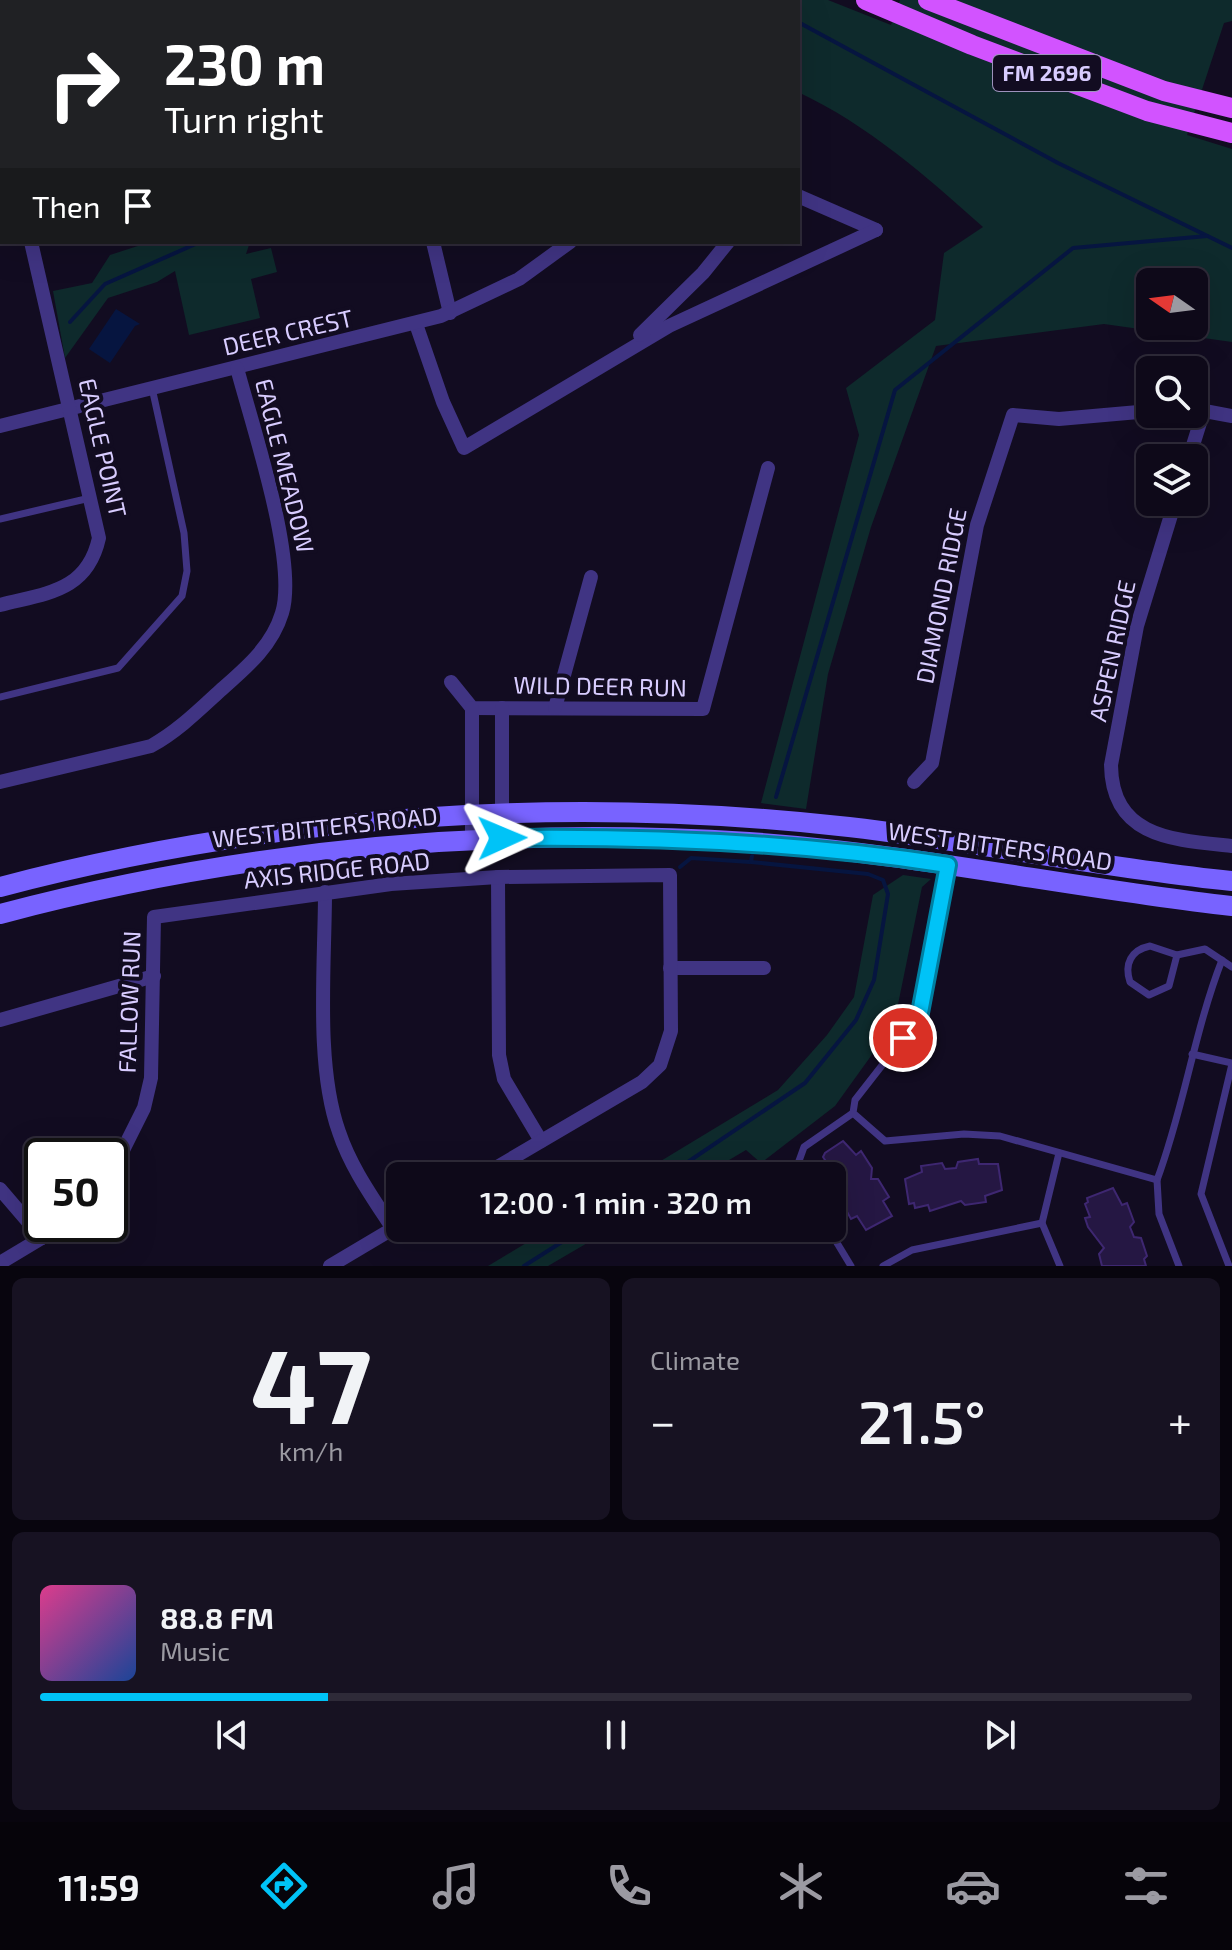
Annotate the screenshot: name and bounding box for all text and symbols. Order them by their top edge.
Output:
text: 230 m [164,29,325,96]
icon: right [32,32,136,136]
road number: FM 2696 [993,55,1101,91]
text: Turn right [164,97,324,140]
icon: arrive [116,184,160,228]
text: Then [32,188,100,224]
north arrow [1136,268,1208,340]
map controls [1136,268,1208,516]
street label: DEER CREST [220,303,355,361]
button: search [1136,356,1208,428]
street label: EAGLE POINT [73,375,134,520]
street label: EAGLE MEADOW [250,375,321,556]
button: layers [1136,444,1208,516]
street label: DIAMOND RIDGE [909,506,972,686]
street label: ASPEN RIDGE [1082,577,1141,724]
street label: WILD DEER RUN [513,669,687,702]
position arrow [460,796,544,880]
street label: WEST BITTERS ROAD [211,800,439,853]
street label: WEST BITTERS ROAD [886,815,1114,876]
street label: AXIS RIDGE ROAD [242,845,431,894]
street label: FALLOW RUN [112,930,145,1074]
pin [869,1004,937,1072]
icon: arrive [881,1016,925,1060]
speed limit sign: 50 [24,1138,128,1242]
text: 12:00 · 1 min · 320 m [480,1184,752,1220]
text: 47 [250,1320,372,1445]
text: Climate [650,1344,740,1375]
text: 21.5° [858,1384,986,1456]
text: − [650,1394,676,1447]
text: + [1168,1394,1192,1447]
text: km/h [279,1435,343,1466]
text: 88.8 FM [160,1599,274,1635]
text: Music [160,1635,230,1666]
icon: previous [210,1713,254,1757]
icon: pause [594,1713,638,1757]
icon: next [978,1713,1022,1757]
icon: directions [256,1858,312,1914]
icon: music [428,1858,484,1914]
icon: phone [601,1858,657,1914]
icon: climate [773,1858,829,1914]
icon: car [945,1858,1001,1914]
icon: filters [1118,1858,1174,1914]
text: 11:59 [58,1865,140,1908]

